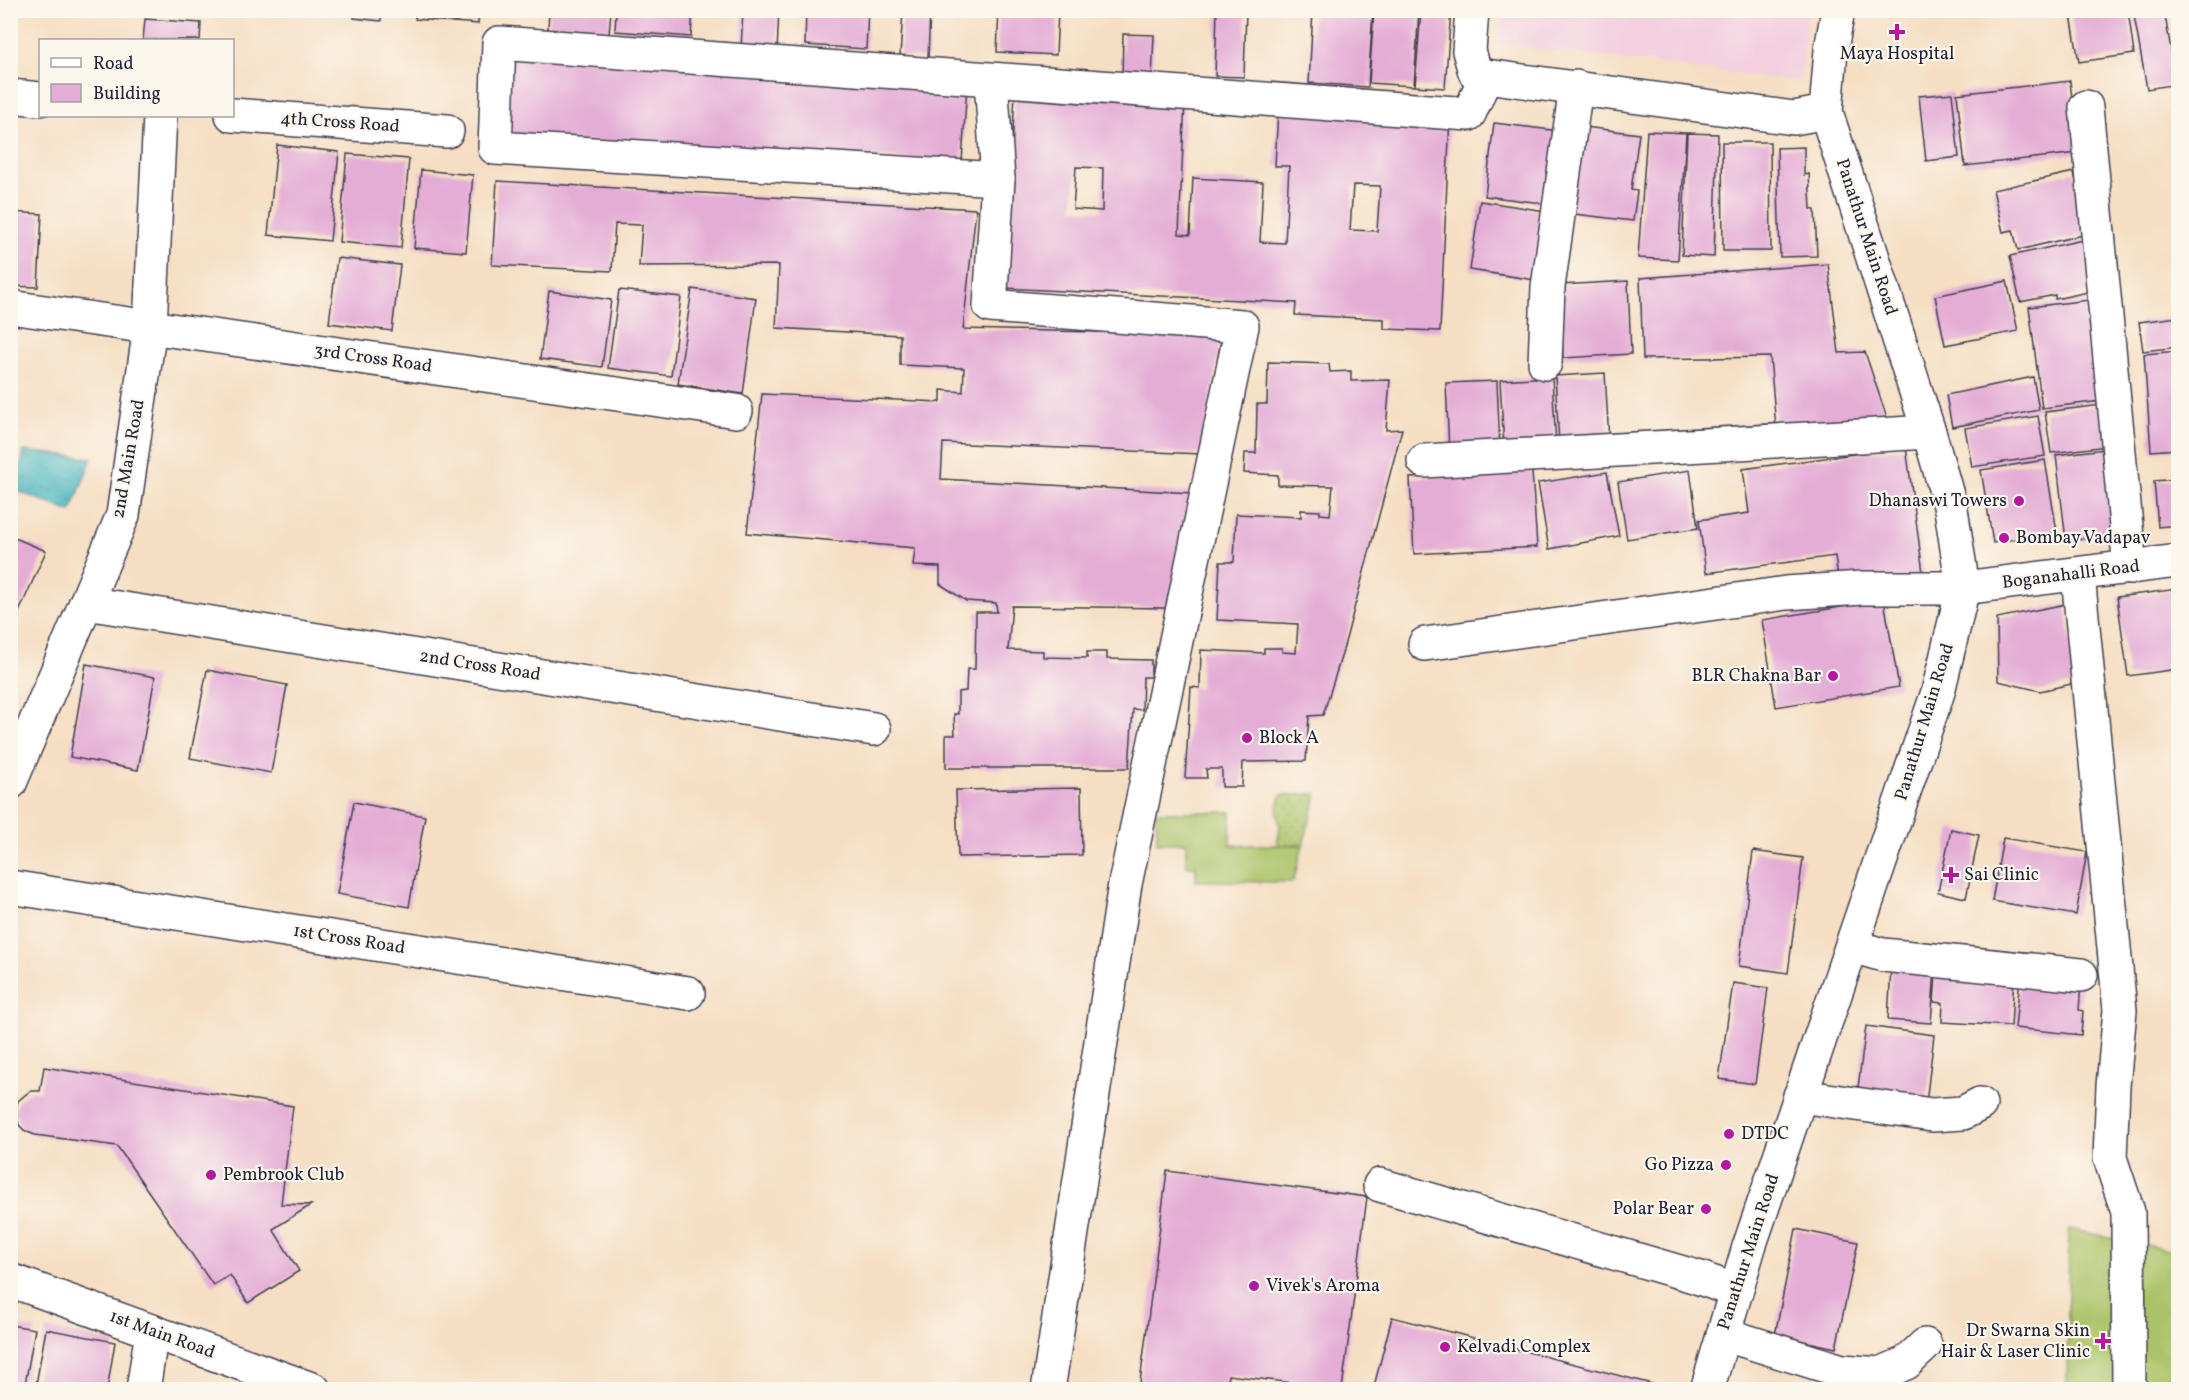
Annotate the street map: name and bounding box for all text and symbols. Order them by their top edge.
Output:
marker: Maya Hospital [1888,23,1906,41]
legend [39,39,234,117]
place label: Maya Hospital [1840,42,1954,67]
text: Road [93,52,134,77]
text: Building [93,82,161,107]
street label: 4th Cross Road [279,106,401,140]
street label: Panathur Main Road [1829,155,1903,319]
street label: 3rd Cross Road [312,338,434,380]
street label: 2nd Main Road [106,398,152,520]
place label: Dhanaswi Towers [1869,489,2007,514]
marker: Dhanaswi Towers [2012,494,2026,508]
place label: Bombay Vadapav [2016,526,2151,551]
marker: Bombay Vadapav [1997,531,2011,545]
street label: Boganahalli Road [2001,554,2141,596]
street label: Panathur Main Road [1889,640,1961,804]
street label: 2nd Cross Road [417,644,543,688]
place label: BLR Chakna Bar [1692,664,1821,689]
marker: BLR Chakna Bar [1826,669,1840,683]
place label: Block A [1259,726,1319,751]
marker: Block A [1240,731,1254,745]
place label: Sai Clinic [1964,863,2039,888]
marker: Sai Clinic [1942,866,1960,884]
street label: 1st Cross Road [291,919,407,961]
place label: DTDC [1741,1122,1789,1147]
marker: DTDC [1722,1127,1736,1141]
place label: Go Pizza [1645,1153,1714,1178]
marker: Go Pizza [1719,1158,1733,1172]
place label: Pembrook Club [223,1163,345,1188]
marker: Pembrook Club [204,1168,218,1182]
street label: Panathur Main Road [1712,1170,1786,1334]
place label: Polar Bear [1613,1197,1694,1222]
marker: Polar Bear [1699,1202,1713,1216]
place label: Vivek's Aroma [1266,1274,1380,1299]
marker: Vivek's Aroma [1247,1279,1261,1293]
street label: 1st Main Road [106,1304,218,1366]
place label: Dr Swarna Skin Hair & Laser Clinic [1941,1319,2090,1365]
marker: Dr Swarna Skin Hair & Laser Clinic [2094,1332,2112,1350]
place label: Kelvadi Complex [1457,1335,1591,1360]
marker: Kelvadi Complex [1438,1340,1452,1354]

